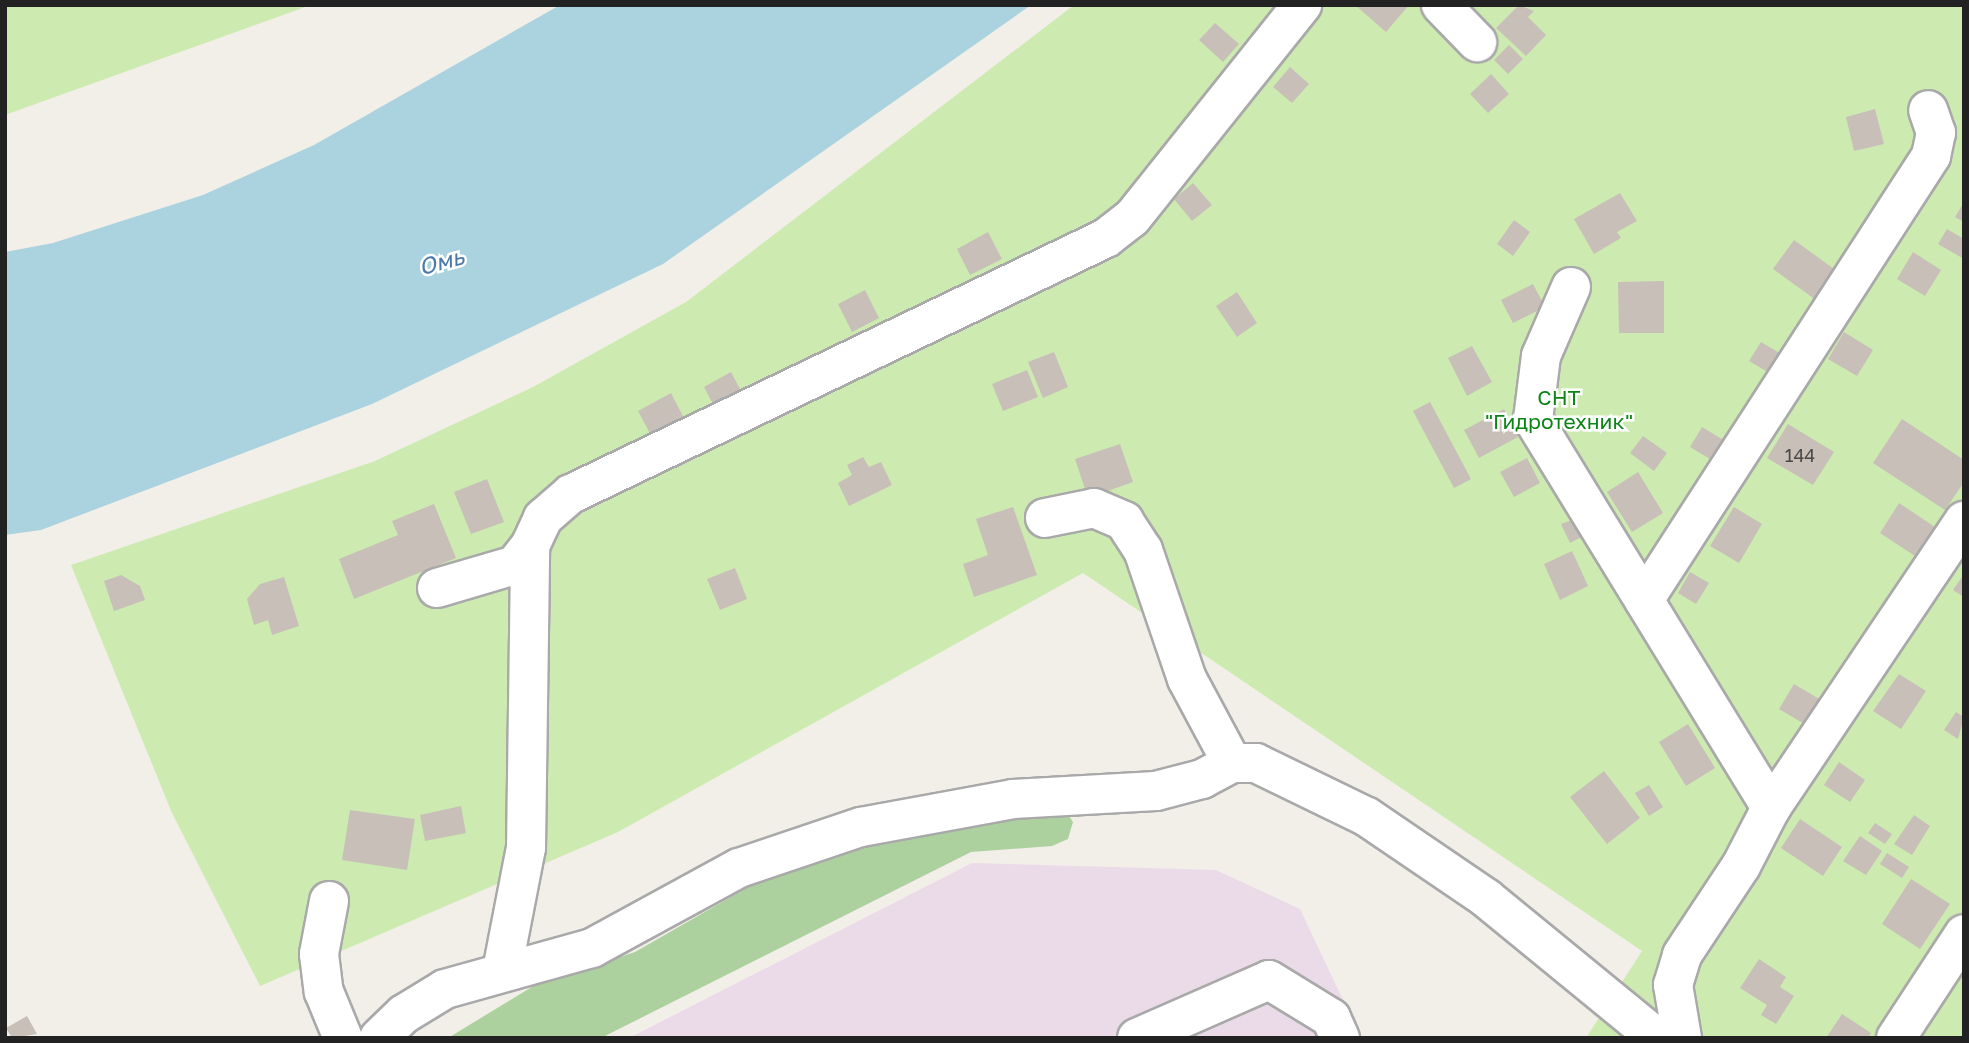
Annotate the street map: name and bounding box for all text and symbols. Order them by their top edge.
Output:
water label: Омь [415,242,467,280]
park label: СНТ "Гидротехник" [1485,384,1633,434]
house number: 144 [1785,444,1815,466]

